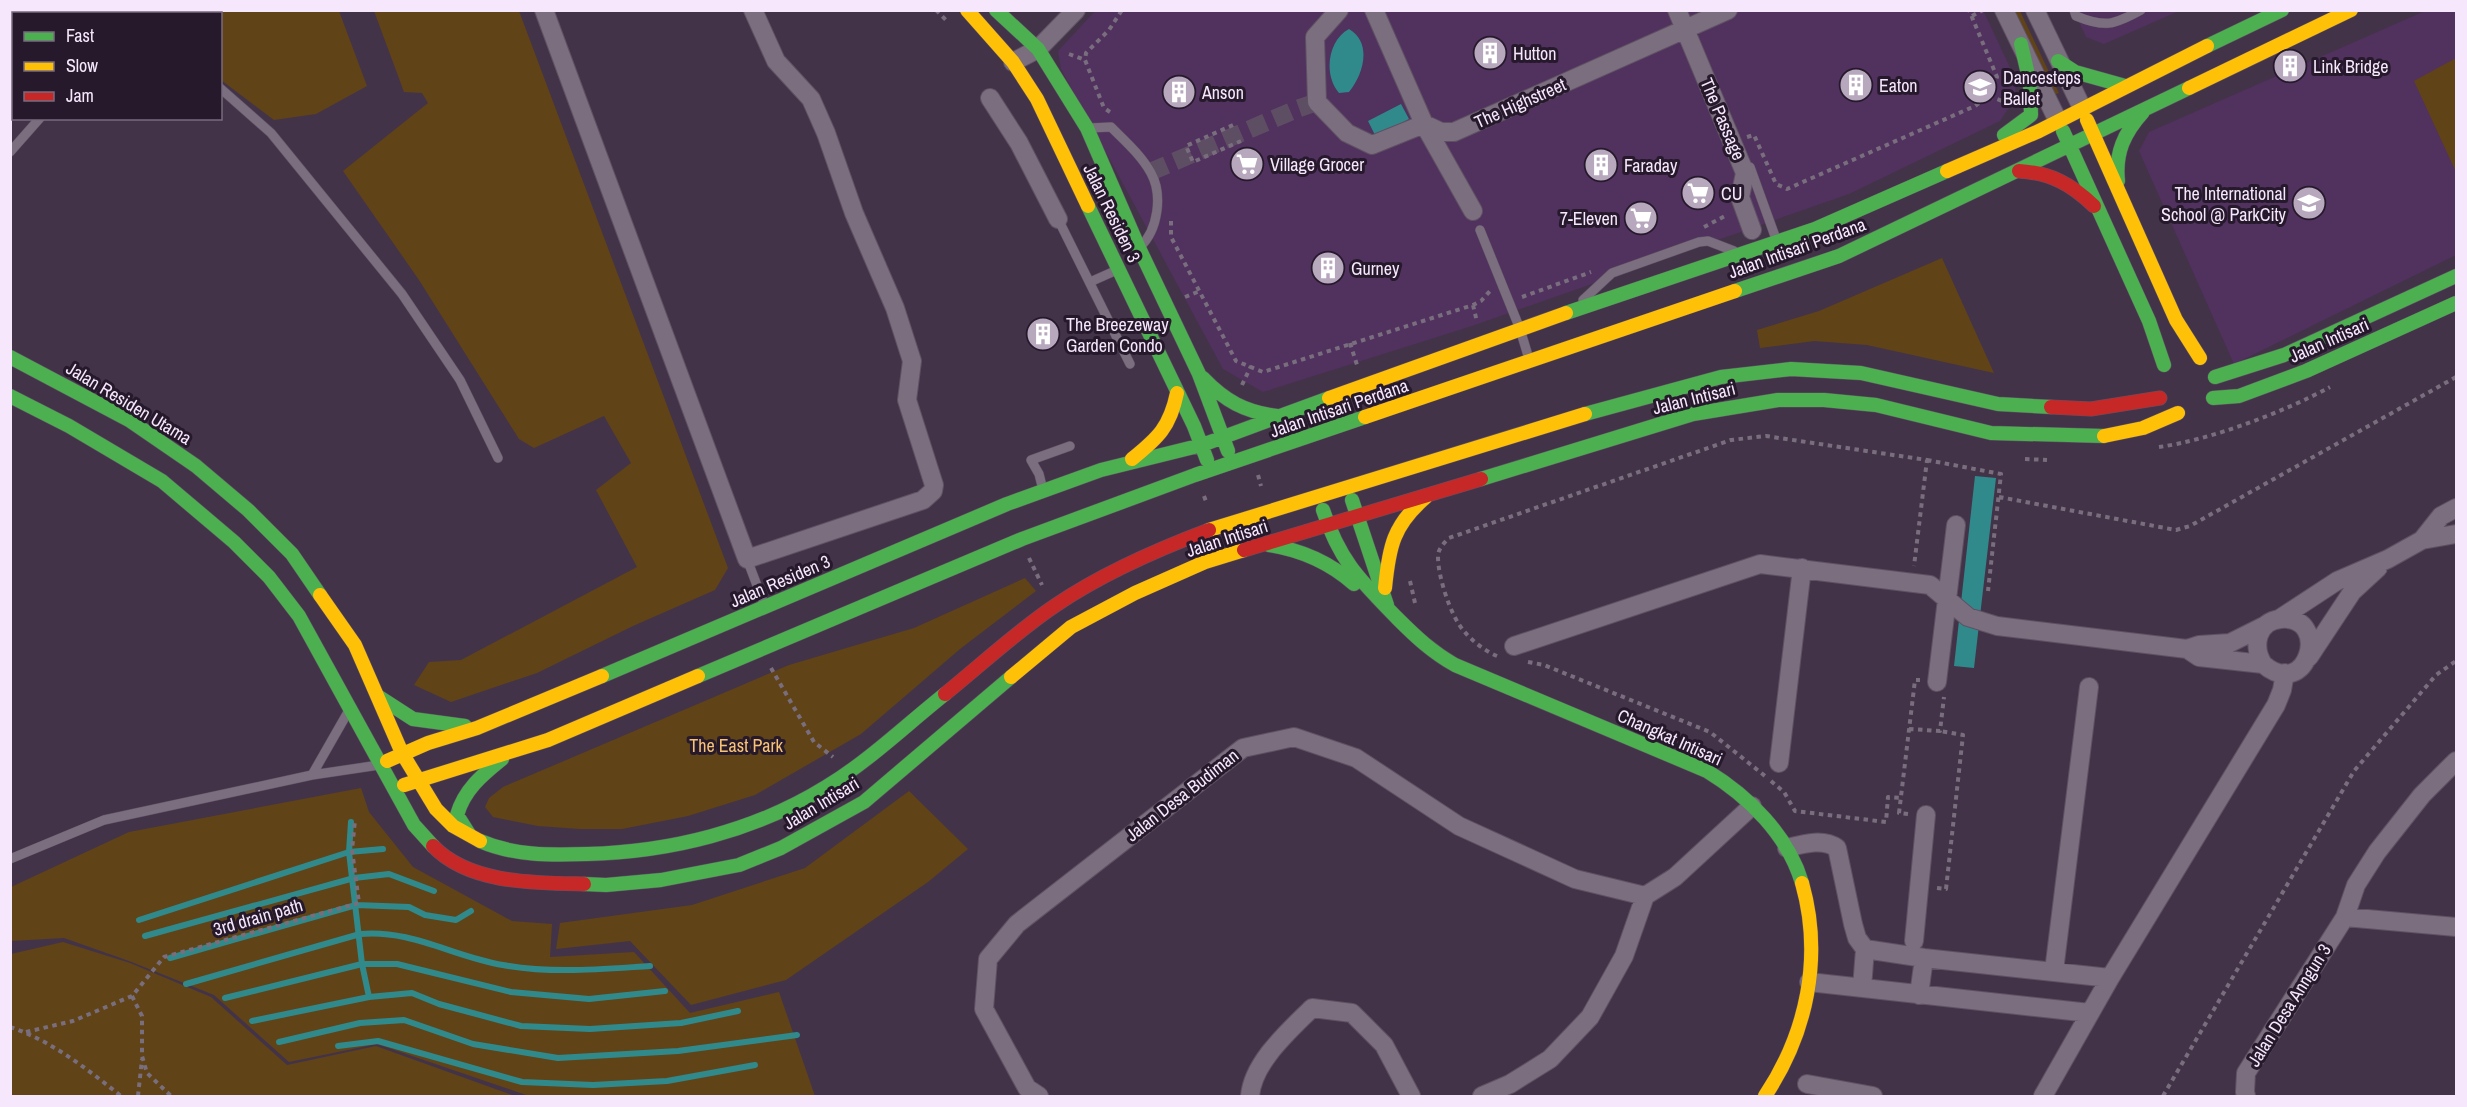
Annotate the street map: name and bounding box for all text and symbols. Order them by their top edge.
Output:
legend [12,12,222,120]
text: Fast [66,23,94,48]
building icon: Hutton [1472,35,1508,71]
place label: Hutton [1513,41,1557,66]
building icon: Link Bridge [2272,48,2308,84]
text: Slow [66,53,98,78]
place label: Link Bridge [2313,54,2389,79]
place label: Dancesteps Ballet [2003,65,2081,111]
building icon: Eaton [1838,67,1874,103]
school or university icon: Dancesteps Ballet [1962,69,1998,105]
street label: The Highstreet [1470,72,1570,134]
place label: Eaton [1879,73,1918,98]
building icon: Anson [1161,74,1197,110]
street label: The Passage [1694,74,1752,164]
place label: Anson [1201,80,1244,105]
text: Jam [66,83,94,108]
supermarket icon: Village Grocer [1229,146,1265,182]
building icon: Faraday [1583,147,1619,183]
place label: Village Grocer [1270,152,1364,177]
place label: Faraday [1624,153,1678,178]
street label: Jalan Residen 3 [1077,160,1147,266]
supermarket icon: CU [1680,175,1716,211]
place label: CU [1721,181,1742,206]
place label: The International School @ ParkCity [2161,181,2287,227]
school or university icon: The International School @ ParkCity [2291,185,2327,221]
supermarket icon: 7-Eleven [1623,200,1659,236]
place label: 7-Eleven [1560,206,1618,231]
street label: Jalan Intisari Perdana [1725,212,1869,284]
building icon: Gurney [1310,250,1346,286]
place label: Gurney [1351,256,1400,281]
street label: Jalan Intisari [2285,311,2373,369]
place label: The Breezeway Garden Condo [1066,312,1169,358]
building icon: The Breezeway Garden Condo [1025,316,1061,352]
street label: Jalan Residen Utama [62,356,196,450]
street label: Jalan Intisari Perdana [1267,373,1411,443]
street label: Jalan Intisari [1650,376,1738,420]
street label: Jalan Intisari [1183,513,1271,563]
street label: Jalan Residen 3 [726,549,834,613]
street label: Changkat Intisari [1614,703,1726,771]
park label: The East Park [689,733,783,758]
street label: Jalan Desa Budiman [1120,743,1244,847]
street label: Jalan Intisari [778,771,864,835]
street label: 3rd drain path [210,892,306,942]
street label: Jalan Desa Anngun 3 [2241,939,2337,1071]

